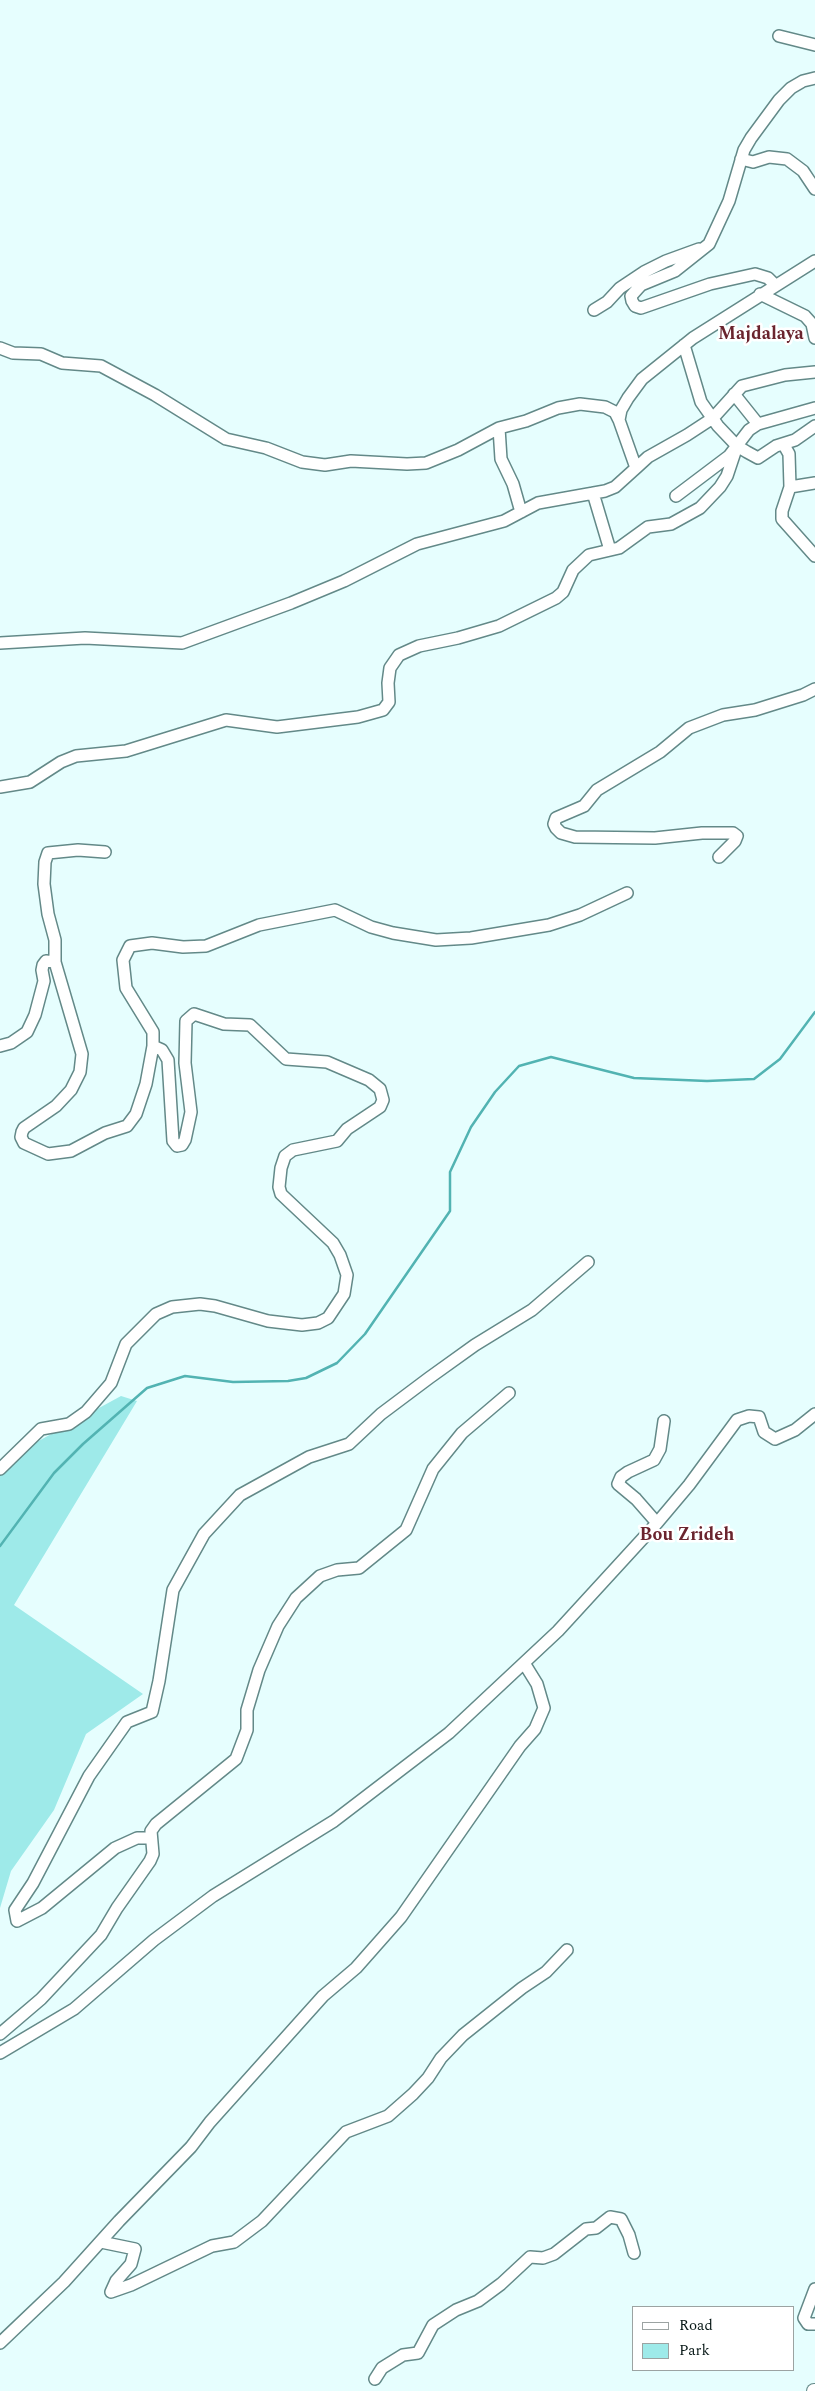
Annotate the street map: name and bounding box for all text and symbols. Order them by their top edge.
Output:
district label: Majdalaya [718,324,804,346]
district label: Bou Zrideh [640,1525,734,1547]
legend [632,2306,795,2371]
text: Road [679,2314,713,2337]
text: Park [679,2339,710,2362]

